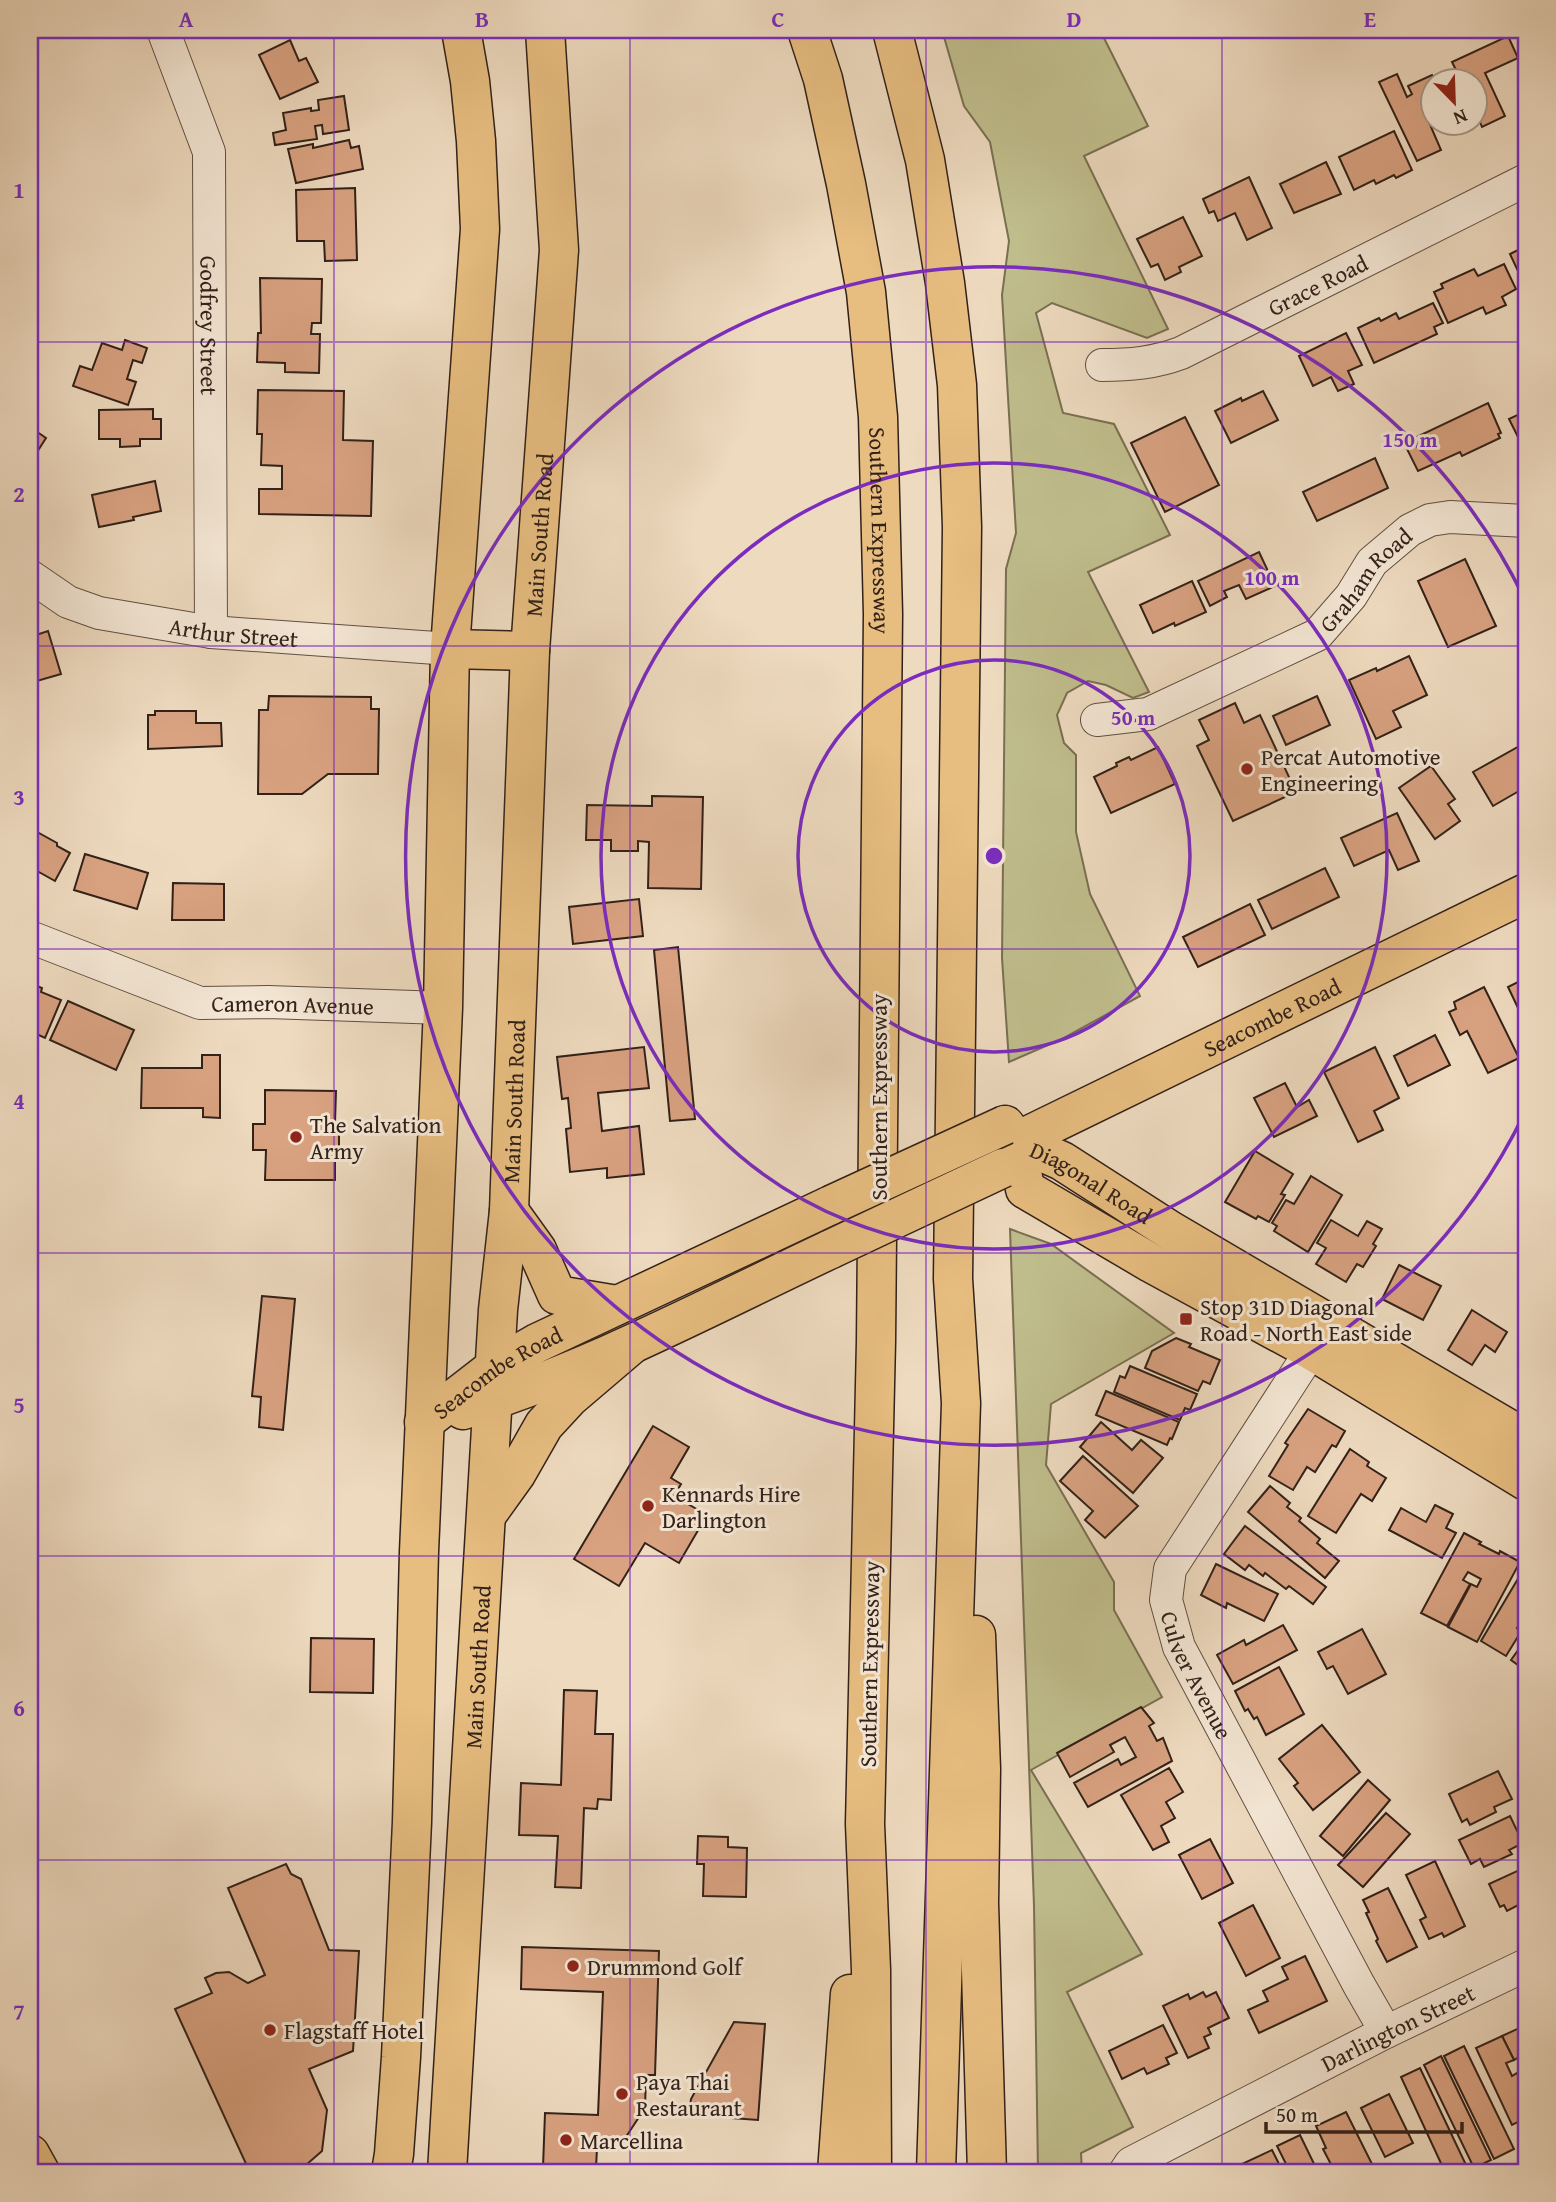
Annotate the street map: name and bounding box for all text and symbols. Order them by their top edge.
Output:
text: A [179,2,194,35]
text: B [475,2,489,35]
text: C [771,2,785,35]
text: D [1067,2,1082,35]
text: E [1364,2,1376,35]
north arrow [1420,66,1490,136]
text: N [1449,102,1472,133]
text: 1 [13,173,25,206]
street label: Grace Road [1262,245,1374,324]
street label: Godfrey Street [193,256,227,396]
text: 150 m [1382,424,1438,455]
street label: Southern Expressway [862,427,900,635]
street label: Main South Road [516,451,561,618]
text: 2 [13,477,25,510]
street label: Graham Road [1311,519,1419,639]
text: 100 m [1244,562,1300,593]
street label: Arthur Street [166,609,299,655]
text: 50 m [1111,702,1155,733]
place label: Percat Automotive Engineering [1261,740,1441,799]
marker: Percat Automotive Engineering [1239,761,1255,777]
text: 3 [13,780,25,813]
centre of rings [982,844,1006,868]
street label: Seacombe Road [1197,969,1347,1064]
street label: Cameron Avenue [211,985,374,1022]
street label: Southern Expressway [862,993,895,1200]
street label: Main South Road [494,1018,533,1184]
text: 4 [13,1084,25,1117]
place label: The Salvation Army [310,1108,441,1167]
marker: The Salvation Army [288,1129,304,1145]
street label: Diagonal Road [1025,1132,1160,1232]
place label: Stop 31D Diagonal Road - North East side [1200,1290,1412,1349]
marker: Stop 31D Diagonal Road - North East side [1178,1311,1194,1327]
street label: Seacombe Road [425,1317,568,1426]
text: 5 [13,1388,25,1421]
place label: Kennards Hire Darlington [662,1477,800,1536]
marker: Kennards Hire Darlington [640,1498,656,1514]
street label: Southern Expressway [851,1560,887,1768]
street label: Main South Road [456,1583,498,1750]
street label: Culver Avenue [1153,1607,1241,1745]
text: 6 [13,1691,25,1724]
place label: Drummond Golf [587,1950,744,1983]
marker: Drummond Golf [565,1958,581,1974]
street label: Darlington Street [1315,1976,1480,2079]
text: 7 [13,1995,25,2028]
place label: Flagstaff Hotel [284,2014,424,2047]
marker: Flagstaff Hotel [262,2022,278,2038]
place label: Paya Thai Restaurant [636,2065,742,2124]
marker: Paya Thai Restaurant [614,2086,630,2102]
scale bar [1266,2090,1462,2134]
text: 50 m [1276,2099,1318,2130]
place label: Marcellina [580,2124,683,2157]
marker: Marcellina [558,2132,574,2148]

